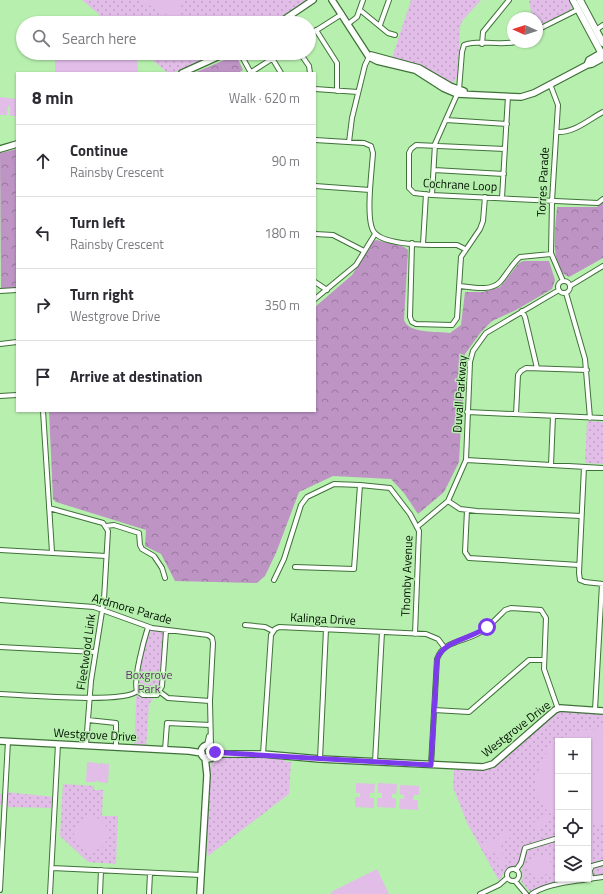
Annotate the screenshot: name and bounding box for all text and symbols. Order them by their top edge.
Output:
north arrow [507,12,543,48]
search box [16,16,316,60]
icon: search [30,27,52,49]
text: Search here [62,27,136,50]
text: 8 min [32,85,73,111]
text: Walk · 620 m [229,88,300,108]
text: Continue [70,139,128,162]
street label: Torres Parade [531,147,554,217]
icon: ahead [32,150,54,172]
text: 90 m [272,151,300,171]
text: Rainsby Crescent [70,162,164,182]
street label: Cochrane Loop [422,173,498,196]
text: Turn left [70,211,125,234]
icon: left [32,222,54,244]
text: 180 m [264,223,300,243]
text: Rainsby Crescent [70,234,164,254]
text: Turn right [70,283,134,306]
icon: right [32,294,54,316]
text: 350 m [264,295,300,315]
text: Westgrove Drive [70,306,160,326]
street label: Duvall Parkway [447,354,472,433]
text: Arrive at destination [70,365,203,388]
icon: arrive [32,366,54,388]
street label: Thomby Avenue [396,535,417,617]
street label: Ardmore Parade [90,588,174,629]
street label: Kalinga Drive [290,607,356,630]
street label: Fleetwood Link [71,612,100,691]
route start [478,618,496,636]
park label: Boxgrove Park [125,665,173,698]
street label: Westgrove Drive [477,695,554,762]
street label: Westgrove Drive [53,723,137,746]
map controls [555,738,591,882]
button: + [555,738,591,774]
route end [206,743,224,761]
button: − [555,774,591,810]
button: locate [555,810,591,846]
button: layers [555,846,591,882]

